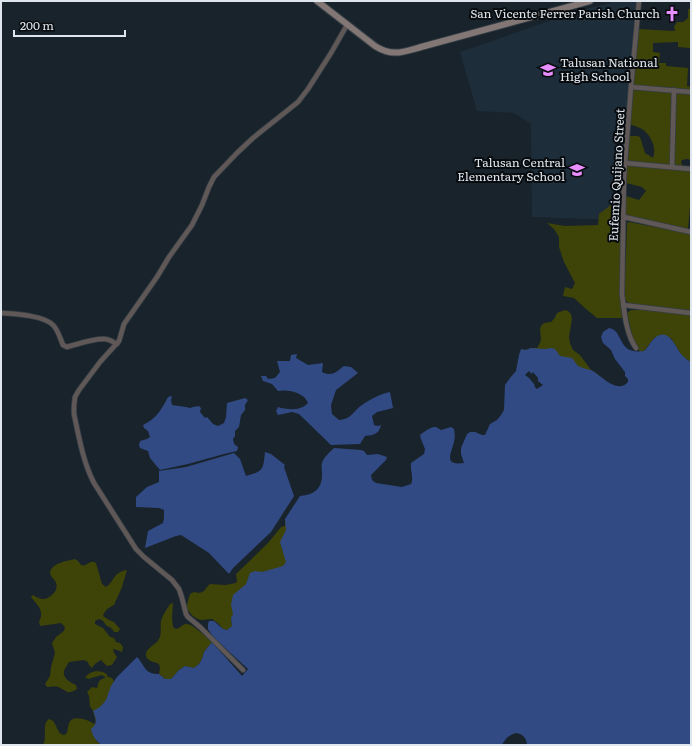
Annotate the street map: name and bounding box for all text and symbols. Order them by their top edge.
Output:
place label: San Vicente Ferrer Parish Church [470,4,660,22]
church icon: San Vicente Ferrer Parish Church [663,5,681,23]
scale bar [14,12,125,38]
text: 200 m [20,16,54,34]
place label: Talusan National High School [560,53,658,85]
school or university icon: Talusan National High School [539,61,557,79]
street label: Eufemio Quijano Street [604,108,628,242]
place label: Talusan Central Elementary School [457,153,565,185]
school or university icon: Talusan Central Elementary School [568,161,586,179]

